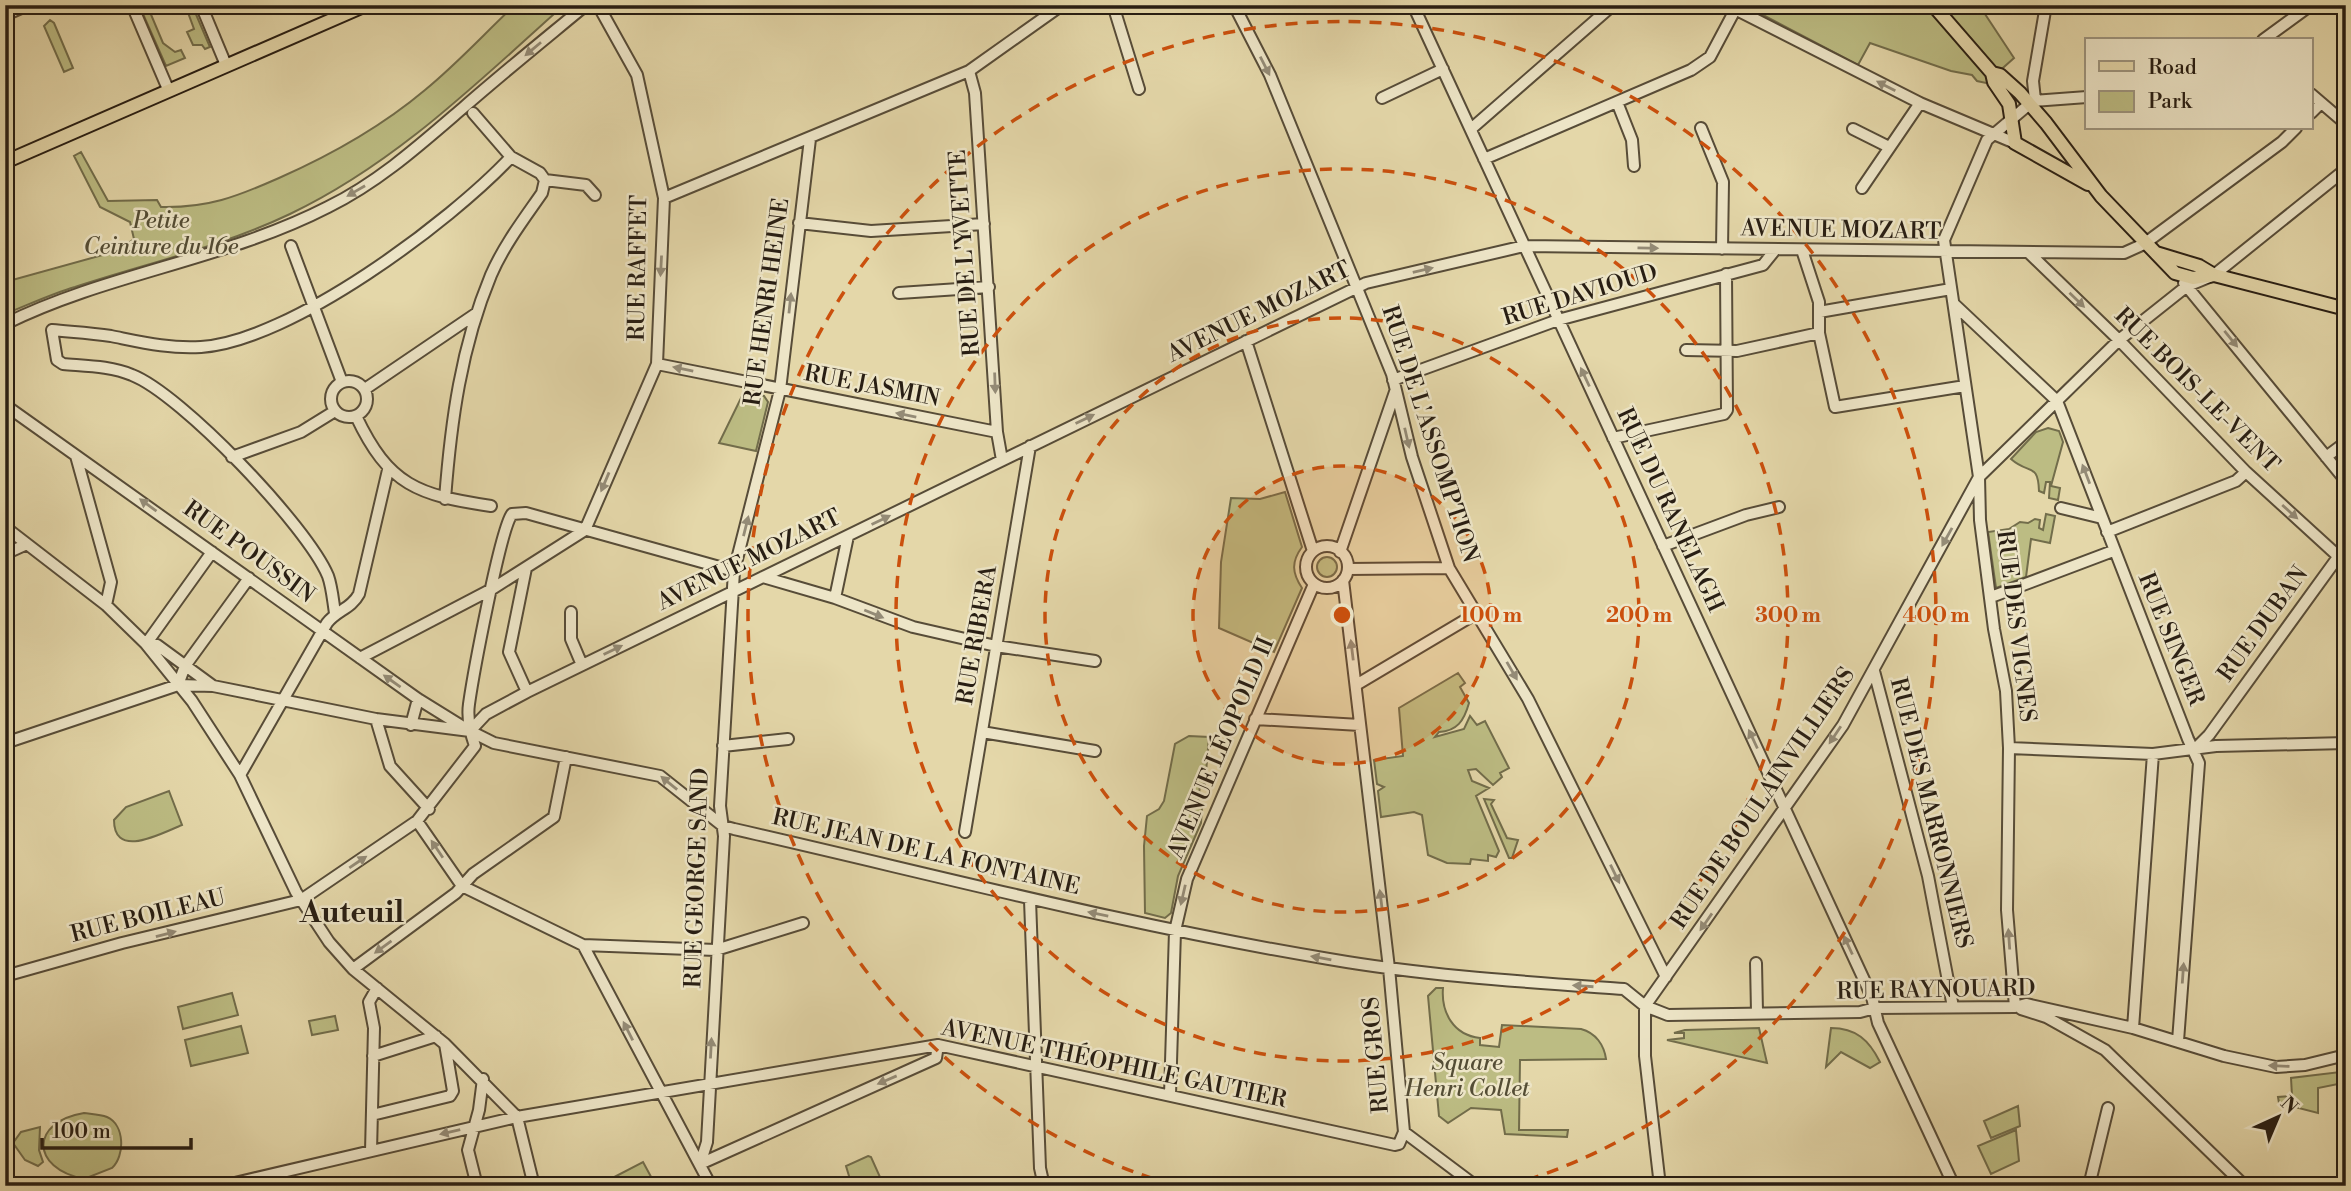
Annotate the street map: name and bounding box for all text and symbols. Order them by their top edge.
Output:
legend [2085,38,2312,130]
one-way arrow [525,41,542,56]
text: Road [2148,55,2197,81]
one-way arrow [1260,56,1271,76]
one-way arrow [1876,81,1896,92]
text: Park [2148,89,2193,115]
street label: RUE DE L'YVETTE [944,149,986,357]
one-way arrow [347,185,366,197]
street label: RUE RAFFET [623,195,653,341]
street label: RUE HENRI HEINE [739,196,795,408]
park label: Petite Ceinture du 16e [84,207,239,261]
street label: AVENUE MOZART [1739,214,1942,246]
one-way arrow [1637,242,1659,253]
one-way arrow [656,255,667,277]
street label: AVENUE MOZART [1162,255,1355,369]
street label: RUE DAVIOUD [1499,258,1661,332]
one-way arrow [1412,264,1434,275]
one-way arrow [2068,291,2085,307]
one-way arrow [785,292,796,314]
street label: RUE DE L'ASSOMPTION [1375,302,1485,566]
street label: RUE BOIS-LE-VENT [2109,302,2285,478]
one-way arrow [2223,330,2238,348]
street label: RUE JASMIN [802,359,942,413]
one-way arrow [672,364,694,375]
one-way arrow [1579,367,1591,387]
one-way arrow [990,372,1001,394]
street label: RUE DU RANELAGH [1610,403,1730,617]
one-way arrow [895,409,917,420]
one-way arrow [1075,414,1095,425]
one-way arrow [1402,427,1413,449]
one-way arrow [2080,464,2091,485]
one-way arrow [599,472,611,492]
street label: RUE POUSSIN [178,495,320,609]
one-way arrow [139,499,157,513]
street label: AVENUE MOZART [652,503,845,617]
one-way arrow [2281,504,2299,520]
one-way arrow [871,514,891,525]
one-way arrow [741,515,752,537]
one-way arrow [1941,528,1953,547]
street label: RUE DES VIGNES [1990,528,2042,724]
street label: RUE DUBAN [2212,561,2314,687]
street label: RUE RIBERA [951,562,1003,707]
street label: RUE SINGER [2132,569,2211,710]
centre of rings [1330,603,1354,627]
text: 100 m [1460,603,1522,629]
text: 200 m [1606,603,1672,629]
text: 300 m [1755,603,1821,629]
text: 400 m [1902,603,1970,629]
one-way arrow [864,608,885,619]
street label: AVENUE LÉOPOLD II [1159,632,1281,864]
one-way arrow [1346,639,1357,661]
one-way arrow [603,644,623,655]
one-way arrow [1506,662,1518,681]
street label: RUE DE BOULAINVILLIERS [1665,662,1861,934]
one-way arrow [383,674,401,688]
street label: RUE DES MARRONNIERS [1884,675,1978,951]
one-way arrow [1828,726,1842,744]
one-way arrow [1747,729,1759,749]
street label: RUE GEORGE SAND [679,767,715,989]
one-way arrow [661,776,679,791]
street label: RUE JEAN DE LA FONTAINE [769,803,1083,901]
one-way arrow [431,840,444,859]
one-way arrow [349,855,367,869]
one-way arrow [1610,864,1621,884]
street label: RUE BOILEAU [68,883,228,949]
one-way arrow [1177,884,1188,906]
one-way arrow [1375,889,1386,911]
district label: Auteuil [299,894,404,932]
one-way arrow [1087,908,1109,919]
one-way arrow [1699,913,1713,931]
one-way arrow [155,928,177,939]
one-way arrow [2003,928,2014,950]
one-way arrow [1843,935,1854,956]
one-way arrow [374,939,392,953]
one-way arrow [1310,952,1332,963]
one-way arrow [2178,962,2189,984]
street label: RUE RAYNOUARD [1836,974,2036,1006]
one-way arrow [1572,980,1594,991]
street label: RUE GROS [1357,996,1395,1114]
street label: AVENUE THÉOPHILE GAUTIER [938,1012,1290,1114]
one-way arrow [623,1021,634,1041]
one-way arrow [706,1037,717,1059]
park label: Square Henri Collet [1404,1049,1530,1103]
one-way arrow [2268,1060,2290,1071]
one-way arrow [876,1075,897,1086]
north arrow [2242,1082,2312,1152]
text: N [2275,1092,2303,1119]
scale bar [42,1107,191,1151]
text: 100 m [52,1119,111,1145]
one-way arrow [439,1127,461,1138]

